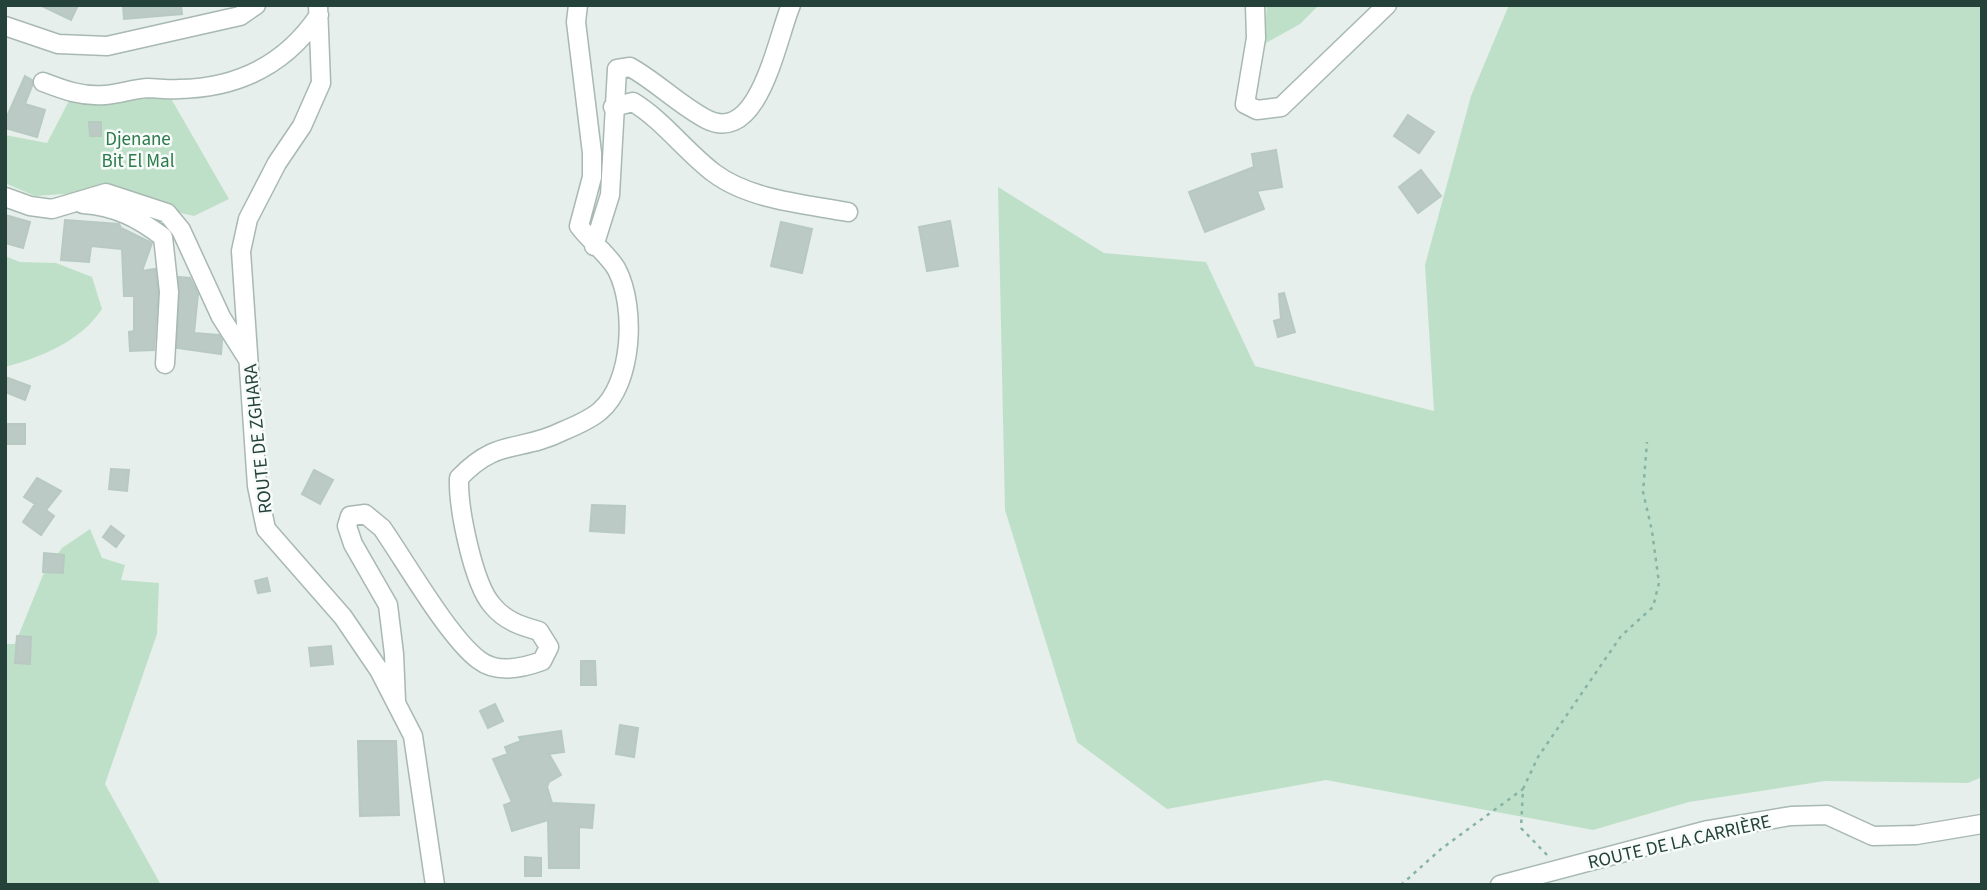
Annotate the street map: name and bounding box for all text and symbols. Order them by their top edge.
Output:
park label: Djenane Bit El Mal [102,126,175,175]
street label: ROUTE DE ZGHARA [237,362,280,515]
street label: ROUTE DE LA CARRIÈRE [1585,808,1774,877]

